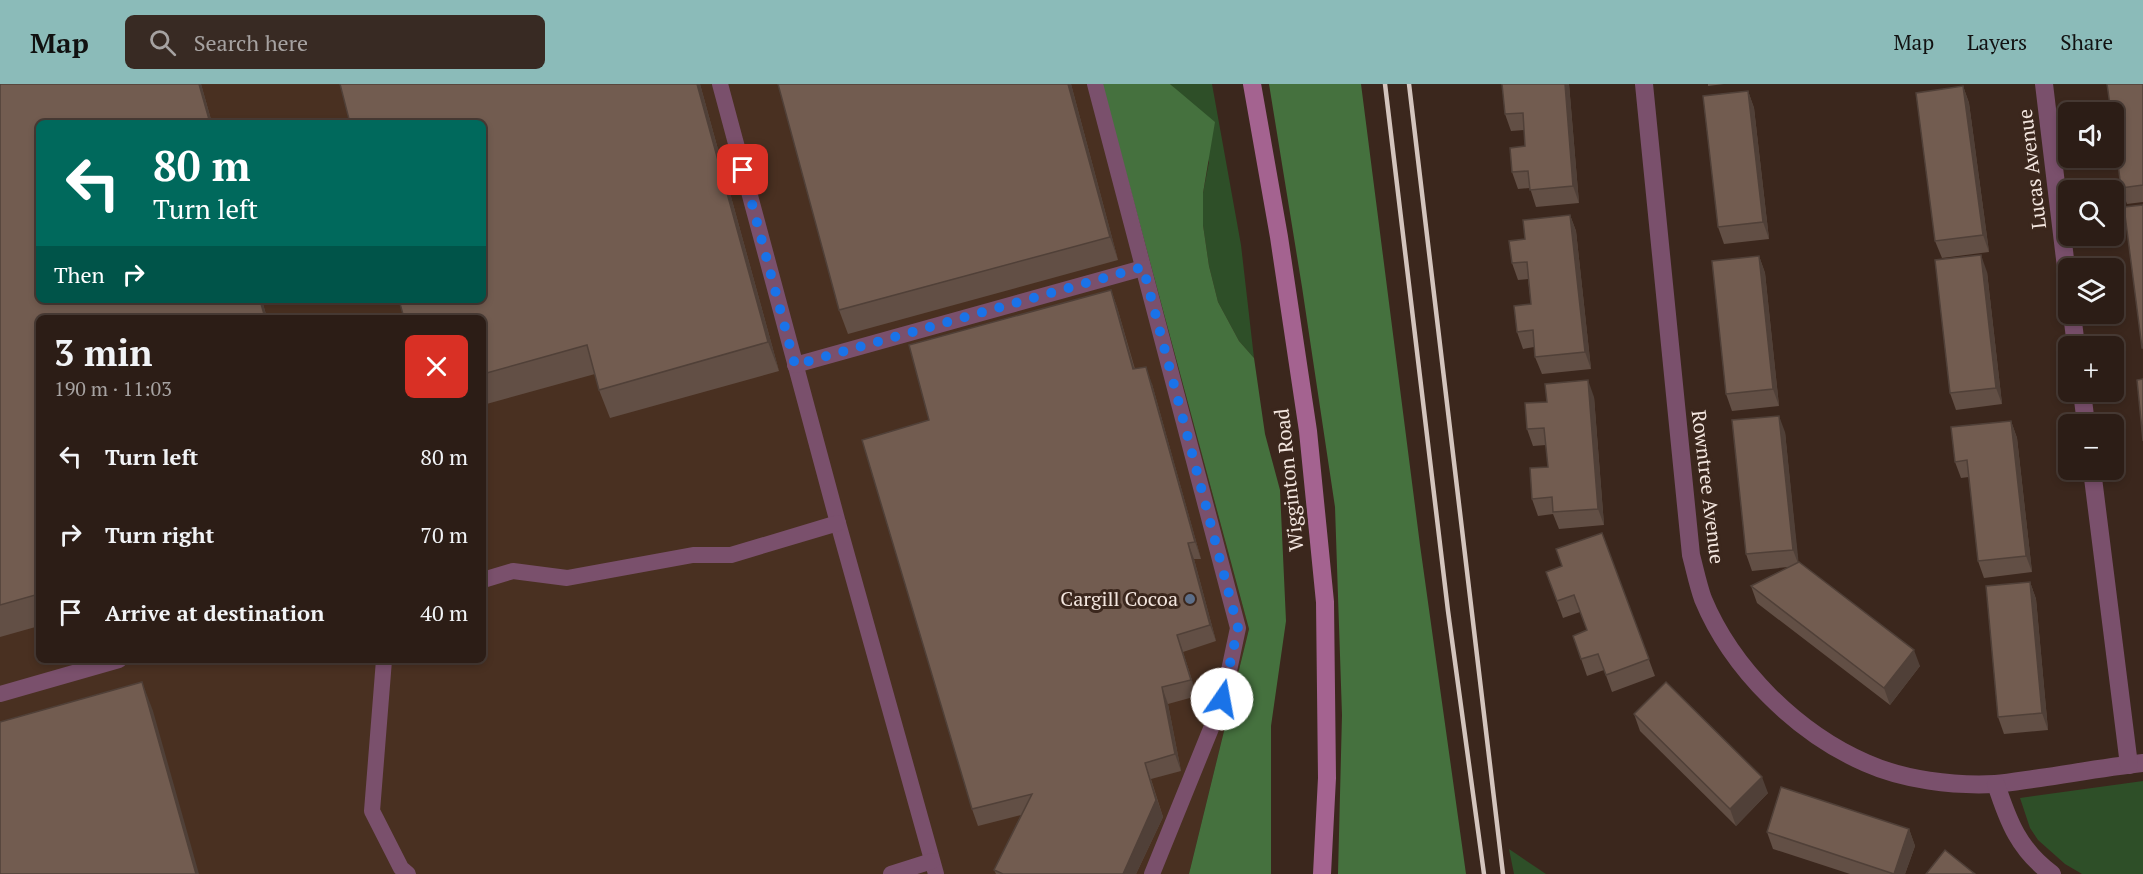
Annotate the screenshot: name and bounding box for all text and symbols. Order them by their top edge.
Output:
search box [125,15,545,69]
text: Map [30,24,89,61]
icon: search [146,26,179,59]
text: Search here [194,28,308,57]
text: Map [1893,28,1934,56]
text: Layers [1967,28,2027,56]
text: Share [2060,28,2113,56]
map controls [2058,102,2124,480]
button: sound [2058,102,2124,168]
street label: Lucas Avenue [2011,108,2052,231]
text: 80 m [153,137,251,193]
icon: left [54,144,132,222]
pin [717,144,768,195]
icon: arrive [726,153,759,186]
button: search [2058,180,2124,246]
text: Turn left [153,191,258,227]
icon: right [117,258,150,291]
button: layers [2058,258,2124,324]
text: Then [54,260,105,289]
text: 3 min [54,329,152,376]
button: close [405,335,468,398]
button: + [2058,336,2124,402]
text: 190 m · 11:03 [54,375,172,402]
street label: Wigginton Road [1268,407,1309,553]
street label: Rowntree Avenue [1686,408,1731,565]
button: − [2058,414,2124,480]
icon: left [54,440,87,473]
text: Turn left [105,442,198,471]
text: 80 m [420,442,468,471]
icon: right [54,518,87,551]
text: Turn right [105,520,214,549]
text: 70 m [420,520,468,549]
place label: Cargill Cocoa [1060,585,1178,612]
marker: Cargill Cocoa [1183,592,1197,606]
icon: arrive [54,596,87,629]
text: Arrive at destination [105,598,324,627]
text: 40 m [420,598,468,627]
position arrow [1190,667,1254,731]

